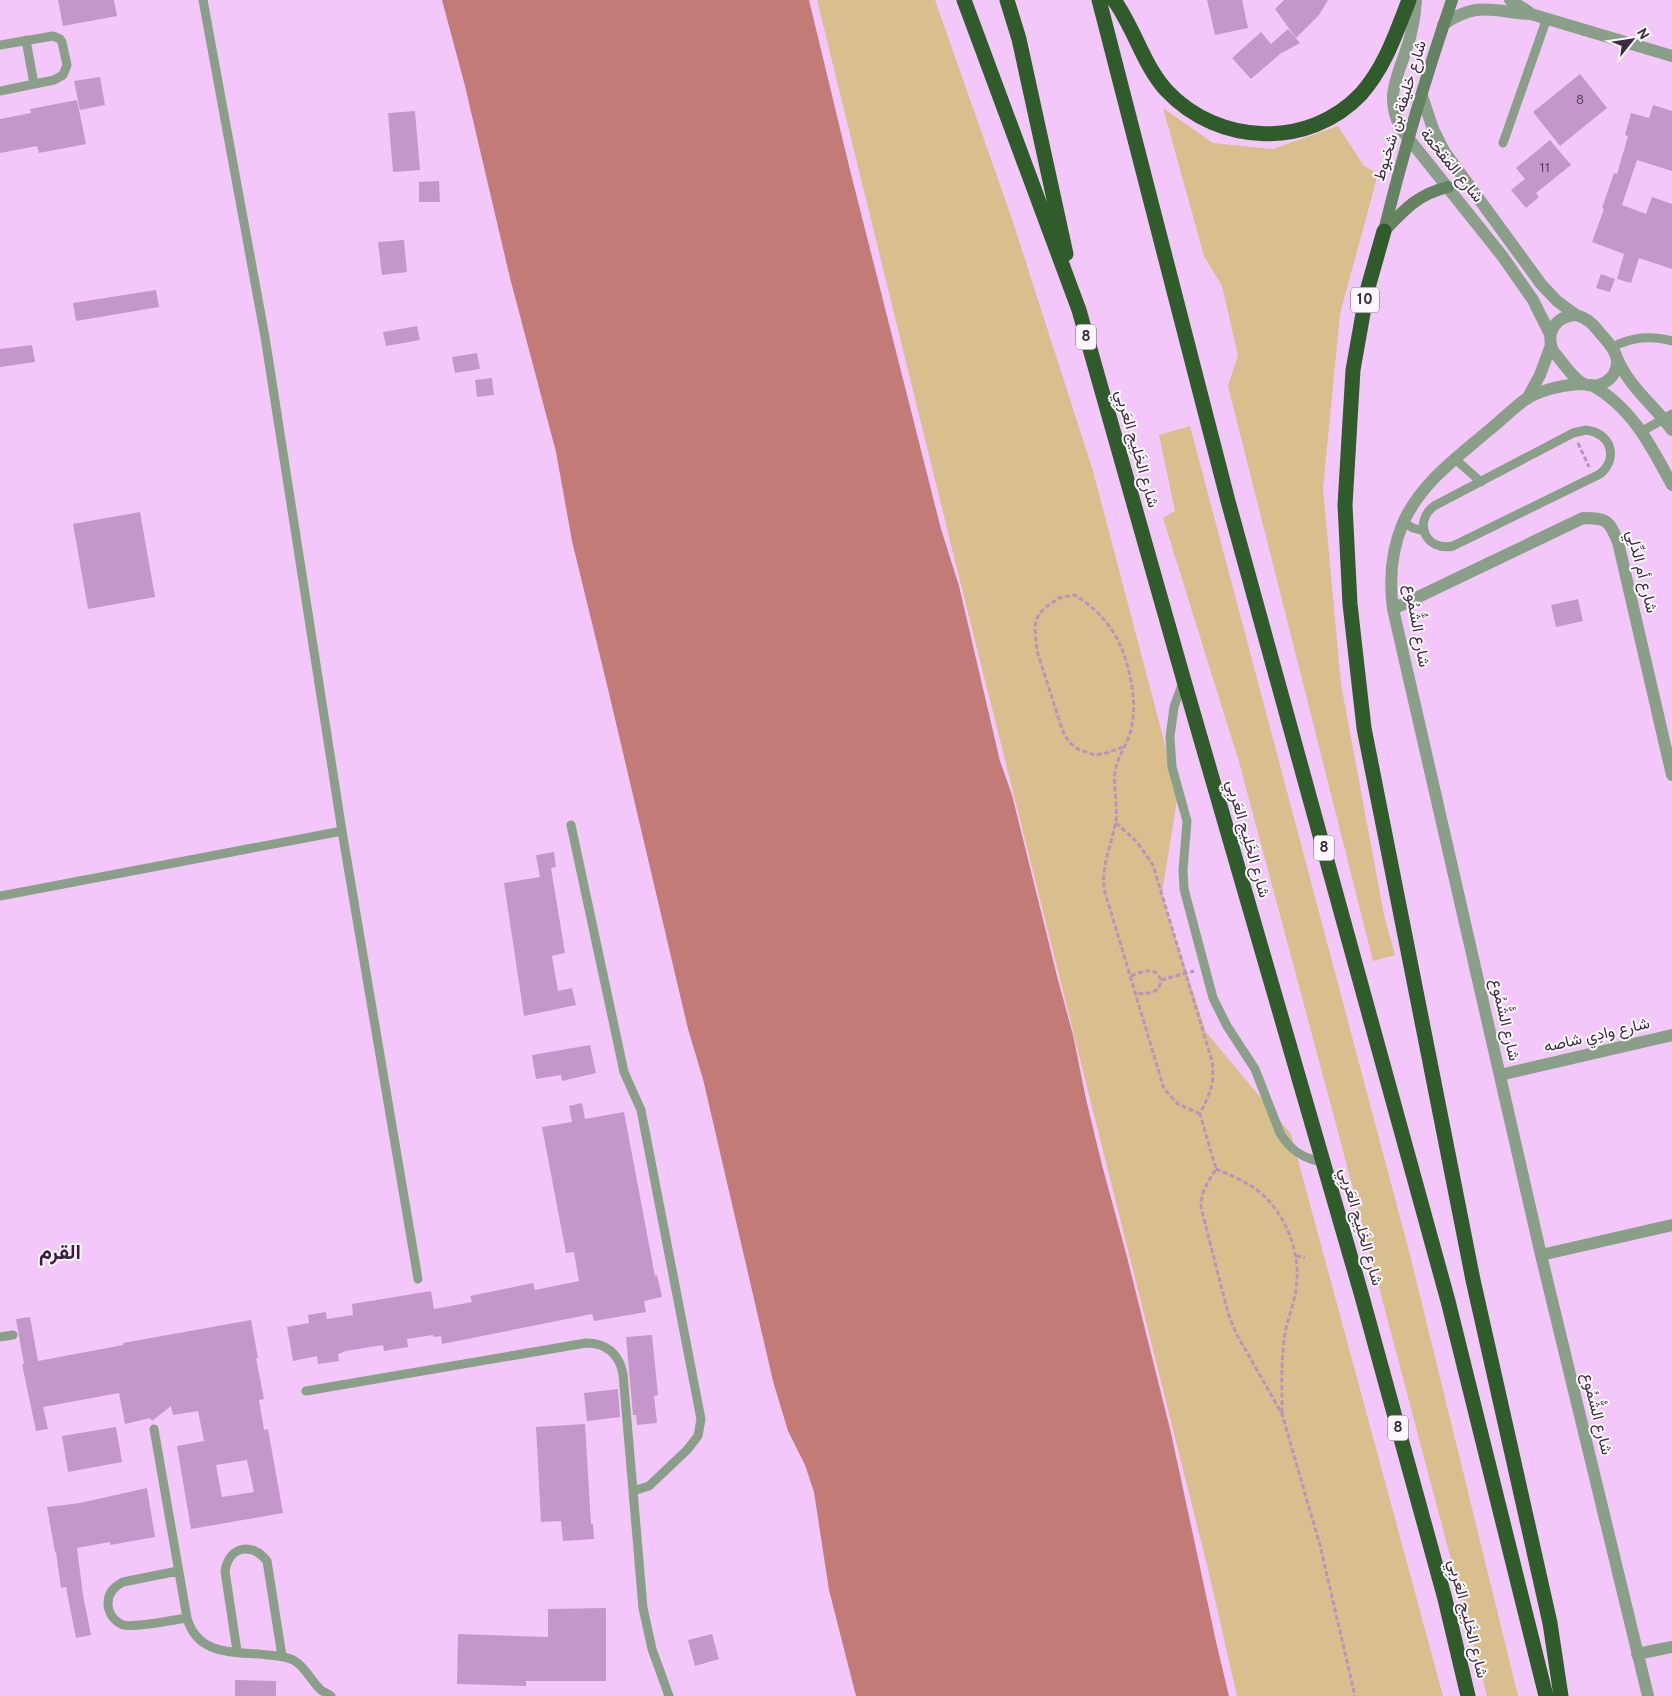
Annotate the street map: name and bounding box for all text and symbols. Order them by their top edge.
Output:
north arrow [1607,15,1657,65]
text: N [1632,26,1652,43]
street label: شارع خليفة بن شخبوط [1370,38,1432,184]
house number: 8 [1576,92,1584,109]
street label: شارع المَقحَمة [1415,125,1487,207]
house number: 11 [1540,160,1550,177]
road number: 10 [1351,288,1379,312]
road number: 8 [1076,324,1096,350]
street label: شارع الخَلِيج العَربِي [1108,388,1162,511]
street label: شارع أم الدِّلِي [1619,528,1661,616]
street label: شارع الشُّمُوع [1399,582,1437,669]
street label: شارع الخَلِيج العَربِي [1219,778,1273,901]
road number: 8 [1314,836,1334,860]
street label: شارع الشُّمُوع [1485,976,1527,1063]
street label: شارع وادِي شاصه [1542,1014,1652,1060]
street label: شارع الخَلِيج العَربِي [1332,1166,1386,1289]
district label: القرم [39,1240,81,1267]
street label: شارع الشُّمُوع [1576,1370,1620,1457]
road number: 8 [1388,1416,1408,1440]
street label: شارع الخَلِيج العَربِي [1441,1558,1491,1681]

